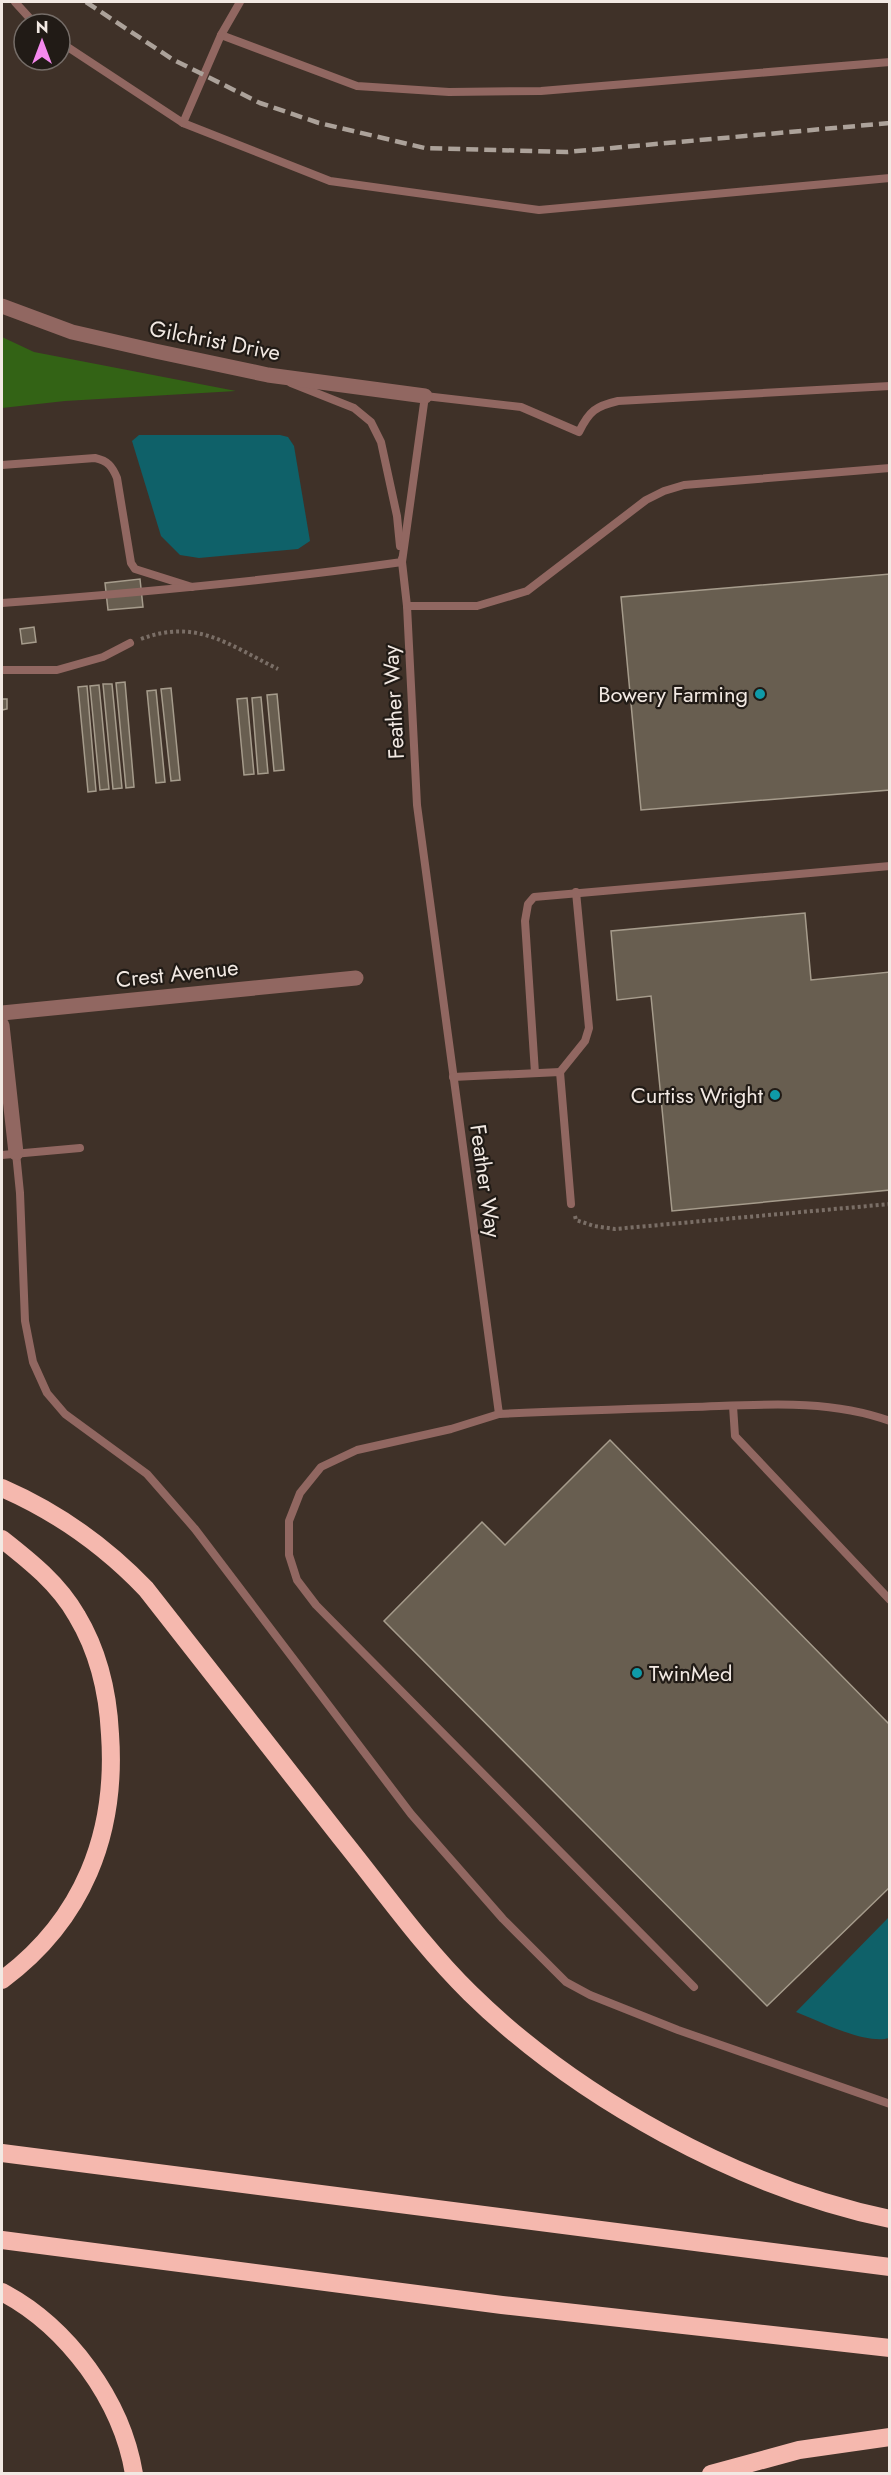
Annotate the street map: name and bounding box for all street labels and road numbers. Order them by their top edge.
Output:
street label: Gilchrist Drive [147,312,283,368]
street label: Feather Way [374,644,412,760]
street label: Crest Avenue [114,951,240,995]
street label: Feather Way [462,1122,510,1240]

